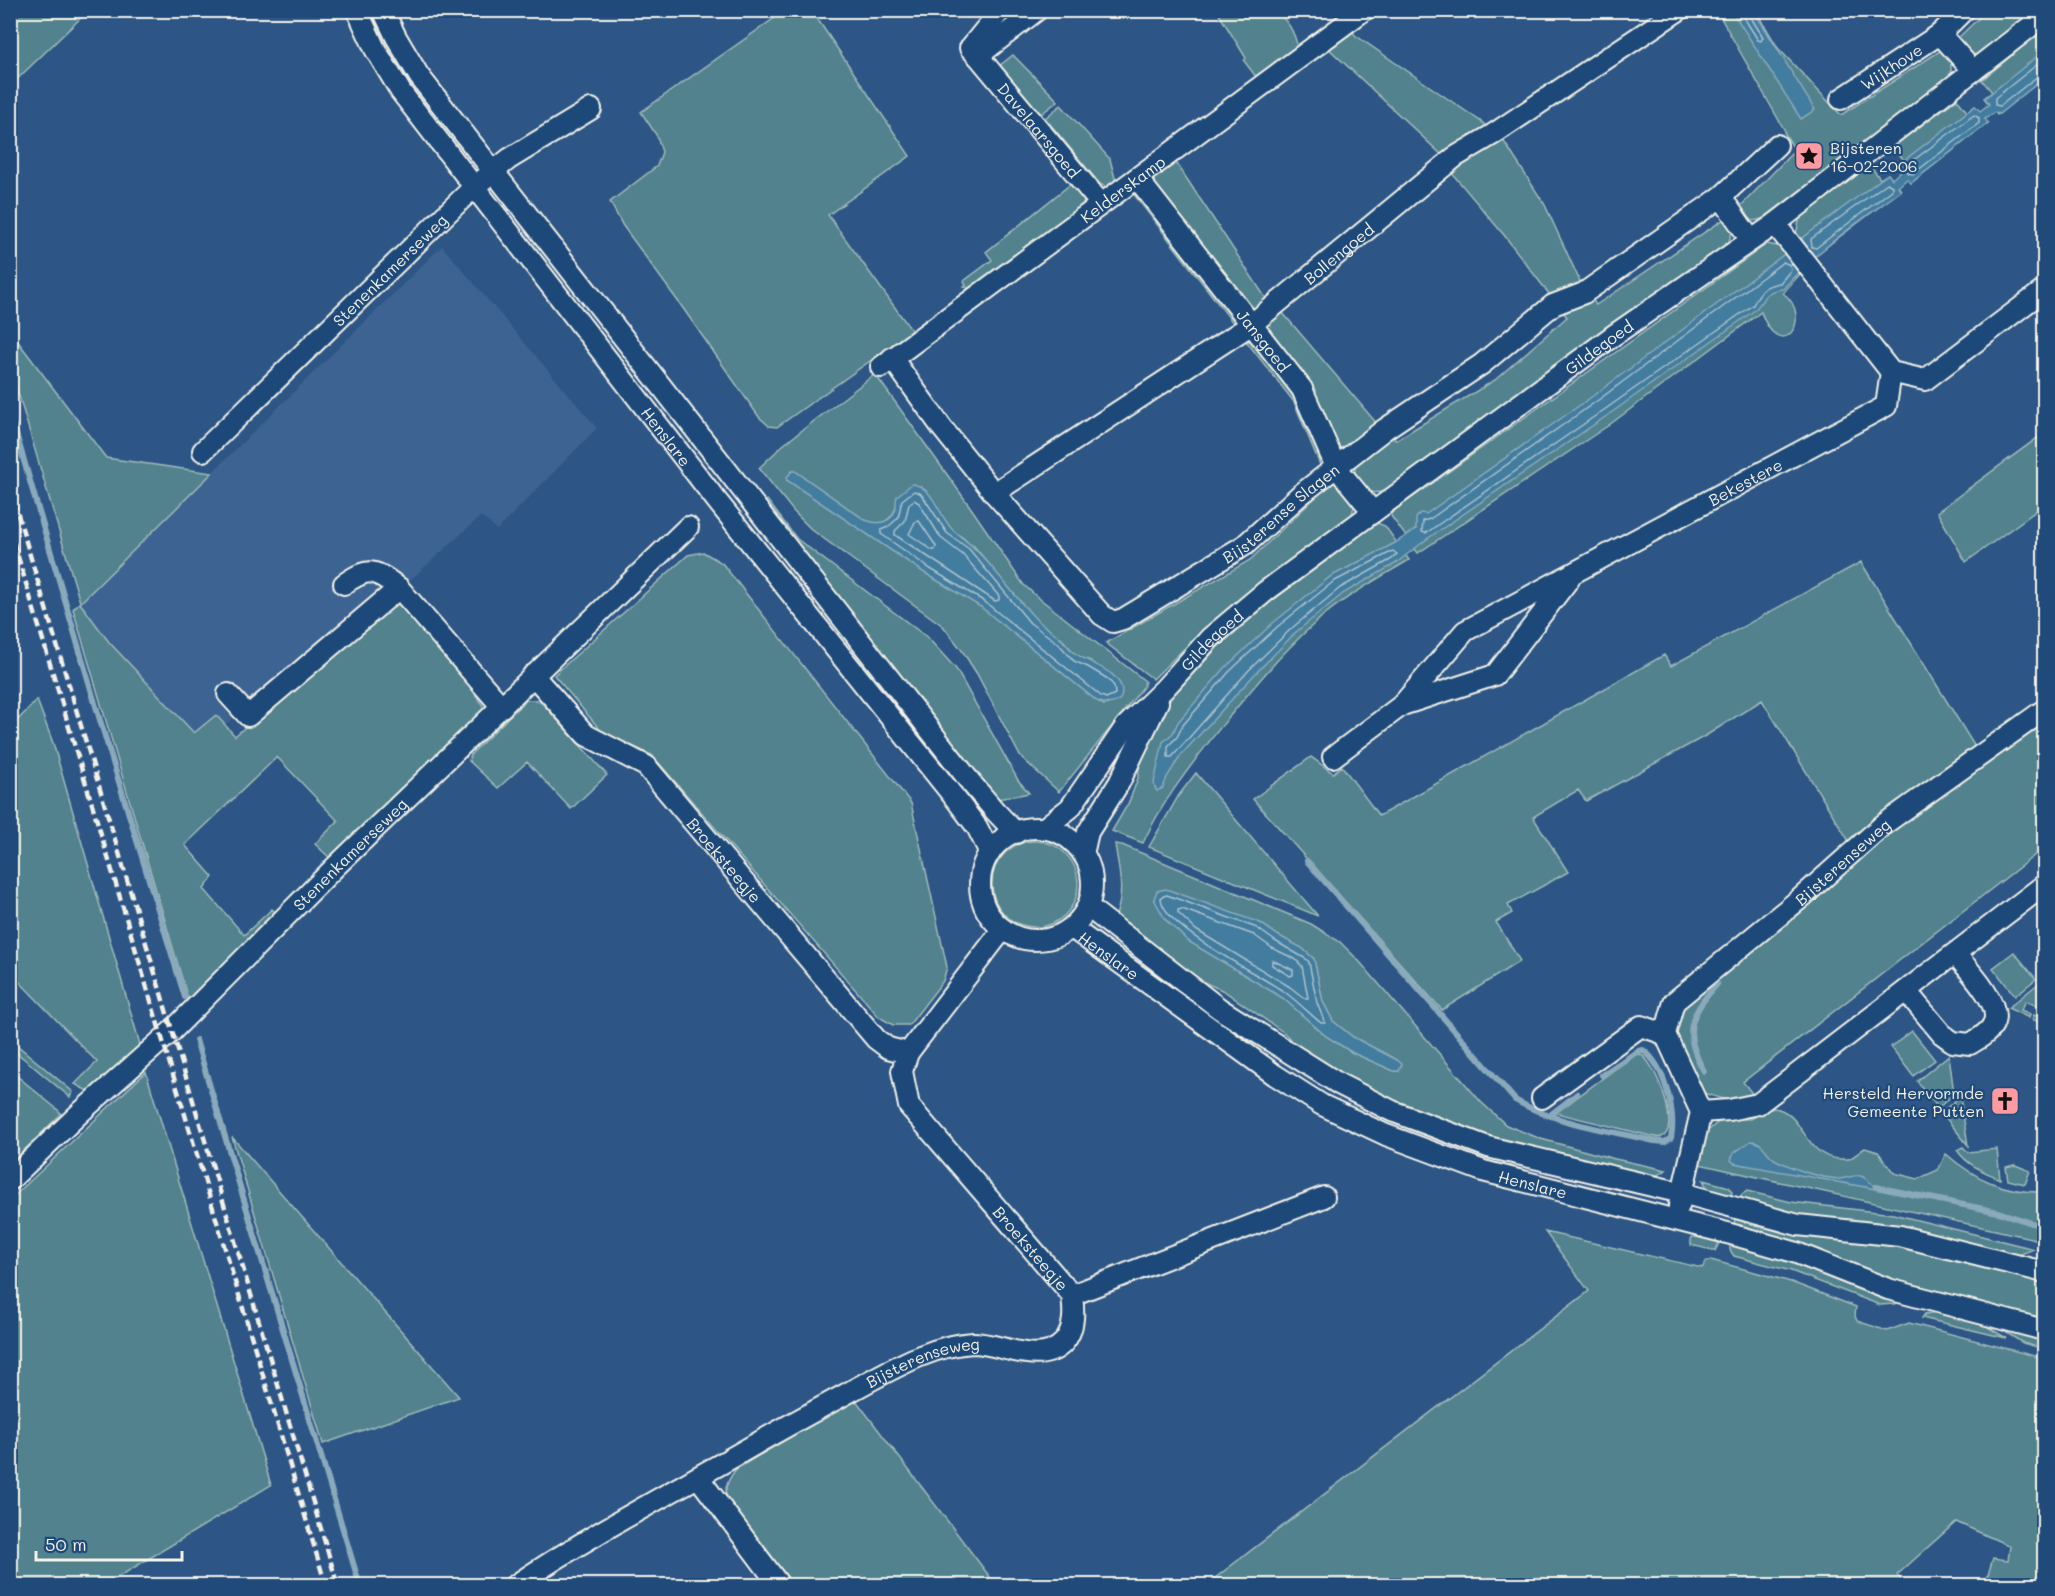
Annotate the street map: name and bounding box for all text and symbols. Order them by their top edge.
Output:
street label: Wijkhove [1856,38,1926,94]
street label: Davelaarsgoed [994,78,1085,182]
place label: Bijsteren 16-02-2006 [1830,137,1917,176]
place icon: Bijsteren 16-02-2006 [1793,140,1825,172]
street label: Kelderskamp [1076,150,1169,227]
street label: Stenenkamerseweg [327,209,451,330]
street label: Bollengoed [1299,218,1378,288]
street label: Jansgoed [1233,305,1295,376]
street label: Gildegoed [1560,315,1637,379]
street label: Henslare [637,402,697,470]
street label: Bekestere [1704,453,1786,510]
street label: Bijsterense Slagen [1218,458,1343,567]
street label: Gildegoed [1175,604,1247,675]
street label: Stenenkamerseweg [288,793,411,914]
street label: Broeksteegje [683,813,767,907]
street label: Bijsterenseweg [1790,813,1894,909]
street label: Henslare [1075,926,1144,984]
place label: Hersteld Hervormde Gemeente Putten [1823,1082,1984,1121]
church icon: Hersteld Hervormde Gemeente Putten [1989,1085,2021,1117]
street label: Henslare [1496,1165,1569,1202]
street label: Broeksteegje [989,1201,1074,1295]
street label: Bijsterenseweg [862,1332,980,1392]
scale bar [36,1524,182,1562]
text: 50 m [45,1532,87,1556]

